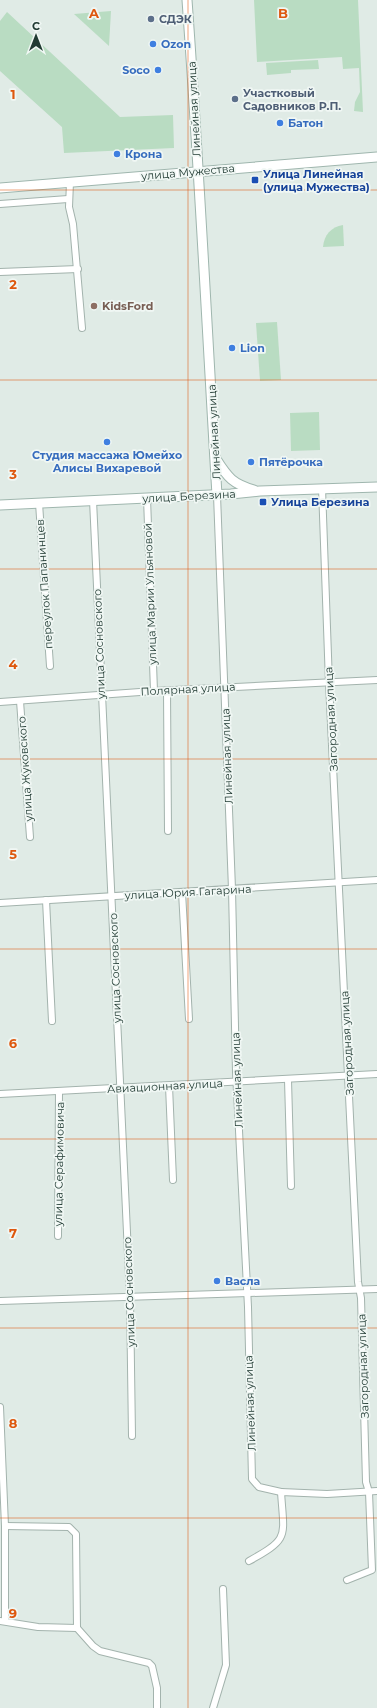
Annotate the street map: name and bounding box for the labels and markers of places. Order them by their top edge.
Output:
place label: СДЭК [159,12,192,26]
marker: СДЭК [146,14,156,24]
place label: Ozon [161,37,191,51]
marker: Ozon [148,39,158,49]
place label: Soco [122,63,150,77]
marker: Soco [153,65,163,75]
place label: Участковый Садовников Р.П. [243,86,341,113]
marker: Участковый Садовников Р.П. [230,94,240,104]
place label: Батон [288,116,323,130]
marker: Батон [275,118,285,128]
place label: Крона [125,147,162,161]
marker: Крона [112,149,122,159]
place label: Улица Линейная (улица Мужества) [263,167,370,194]
marker: Улица Линейная (улица Мужества) [250,175,260,185]
place label: KidsFord [102,299,153,313]
marker: KidsFord [89,301,99,311]
place label: Lion [240,341,265,355]
marker: Lion [227,343,237,353]
marker: Студия массажа Юмейхо Алисы Вихаревой [102,437,112,447]
place label: Студия массажа Юмейхо Алисы Вихаревой [32,448,182,475]
place label: Пятёрочка [259,455,323,469]
marker: Пятёрочка [246,457,256,467]
place label: Улица Березина [271,495,369,509]
marker: Улица Березина [258,497,268,507]
place label: Васла [225,1274,260,1288]
marker: Васла [212,1276,222,1286]

